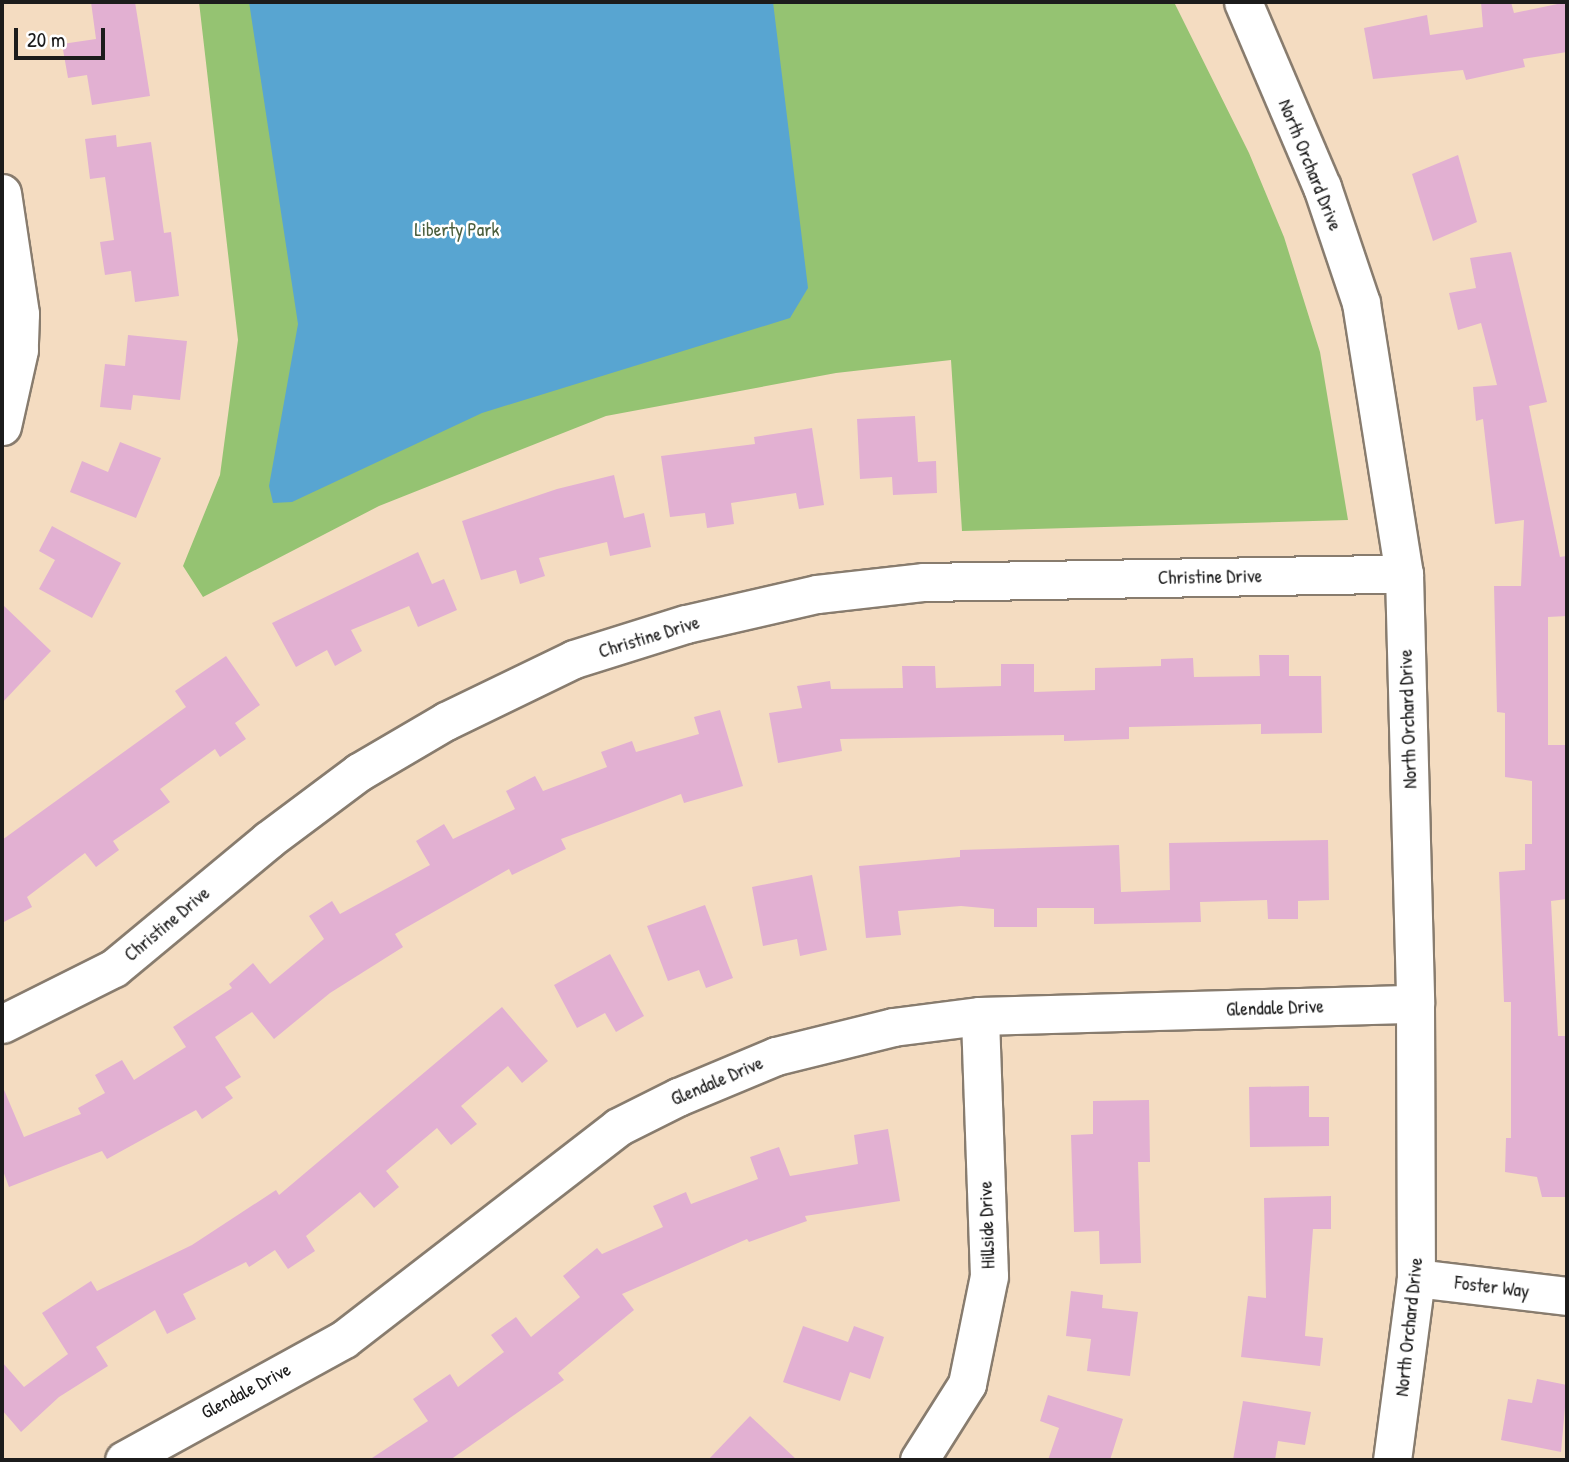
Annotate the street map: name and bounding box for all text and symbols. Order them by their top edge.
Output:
scale bar [18,14,108,58]
text: 20 m [27,25,65,54]
street label: North Orchard Drive [1273,96,1347,234]
park label: Liberty Park [415,219,499,241]
street label: Christine Drive [1158,565,1262,589]
street label: Christine Drive [596,611,702,663]
street label: North Orchard Drive [1394,649,1422,789]
street label: Christine Drive [120,882,214,966]
street label: Glendale Drive [1226,995,1324,1021]
street label: Glendale Drive [667,1051,767,1111]
street label: Hillside Drive [974,1181,1000,1269]
street label: North Orchard Drive [1390,1256,1428,1398]
street label: Foster Way [1453,1271,1531,1303]
street label: Glendale Drive [197,1358,295,1424]

